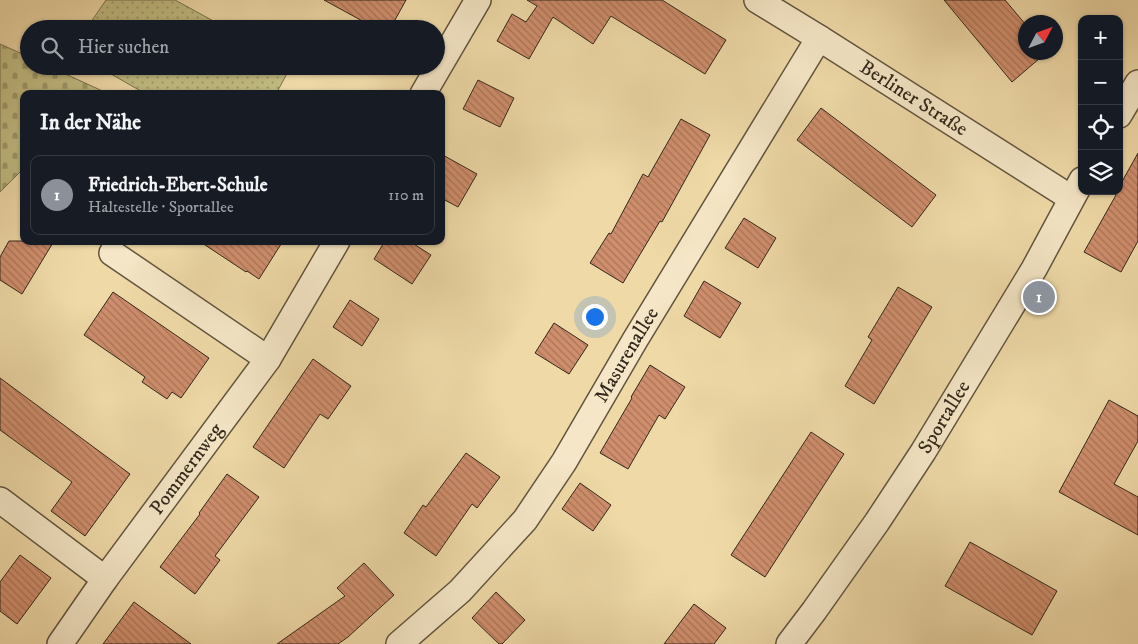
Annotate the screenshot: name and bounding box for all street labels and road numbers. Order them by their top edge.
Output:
street label: Berliner Straße [855,55,972,142]
street label: Masurenallee [589,303,664,407]
street label: Sportallee [912,376,976,458]
street label: Pommernweg [144,418,229,520]

